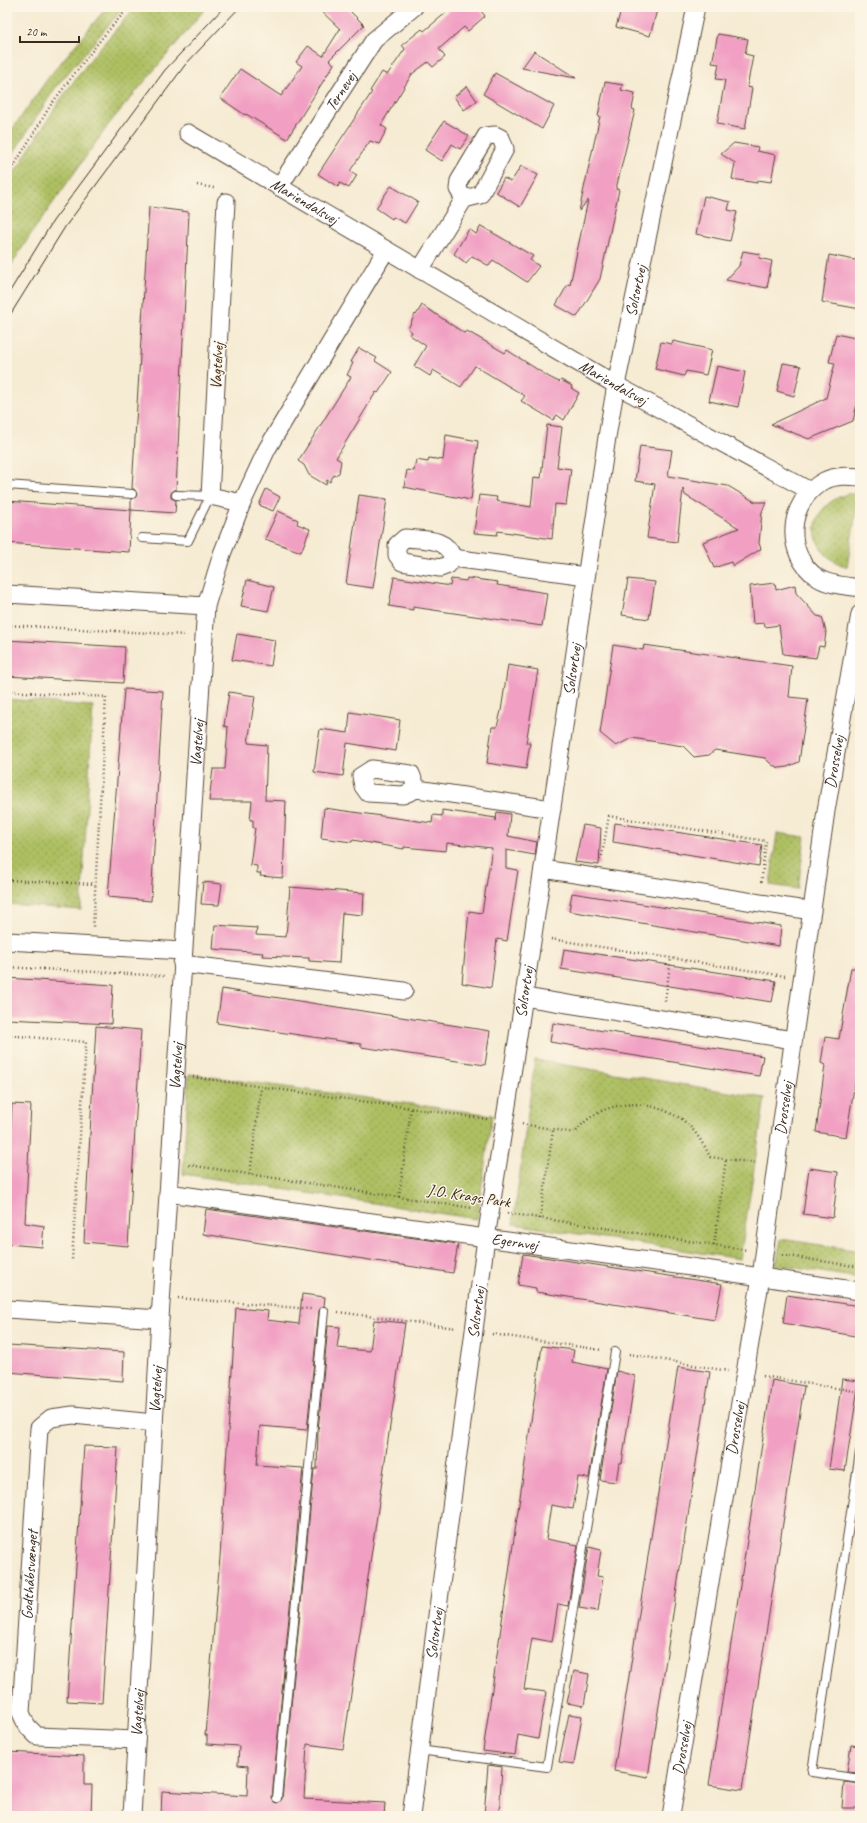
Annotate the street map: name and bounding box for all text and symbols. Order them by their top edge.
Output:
scale bar [20,18,79,44]
text: 20 m [26,24,48,40]
street label: Ternevej [321,66,362,115]
street label: Mariendalsvej [267,174,343,230]
street label: Solsortvej [621,262,651,318]
street label: Vagtelvej [206,339,228,390]
street label: Mariendalsvej [575,356,652,411]
street label: Solsortvej [559,641,586,697]
street label: Vagtelvej [186,716,209,767]
street label: Drosselvej [820,732,849,790]
street label: Solsortvej [511,963,539,1019]
street label: Vagtelvej [165,1040,188,1090]
street label: Drosselvej [770,1078,798,1136]
street label: J.O. Krags Park [425,1179,513,1213]
street label: Egernvej [490,1229,541,1256]
street label: Solsortvej [463,1283,490,1339]
street label: Vagtelvej [145,1363,167,1414]
street label: Drosselvej [721,1399,750,1456]
street label: Godthåbsvænget [17,1527,43,1620]
street label: Solsortvej [421,1605,448,1661]
street label: Vagtelvej [126,1687,149,1737]
street label: Drosselvej [668,1718,697,1776]

